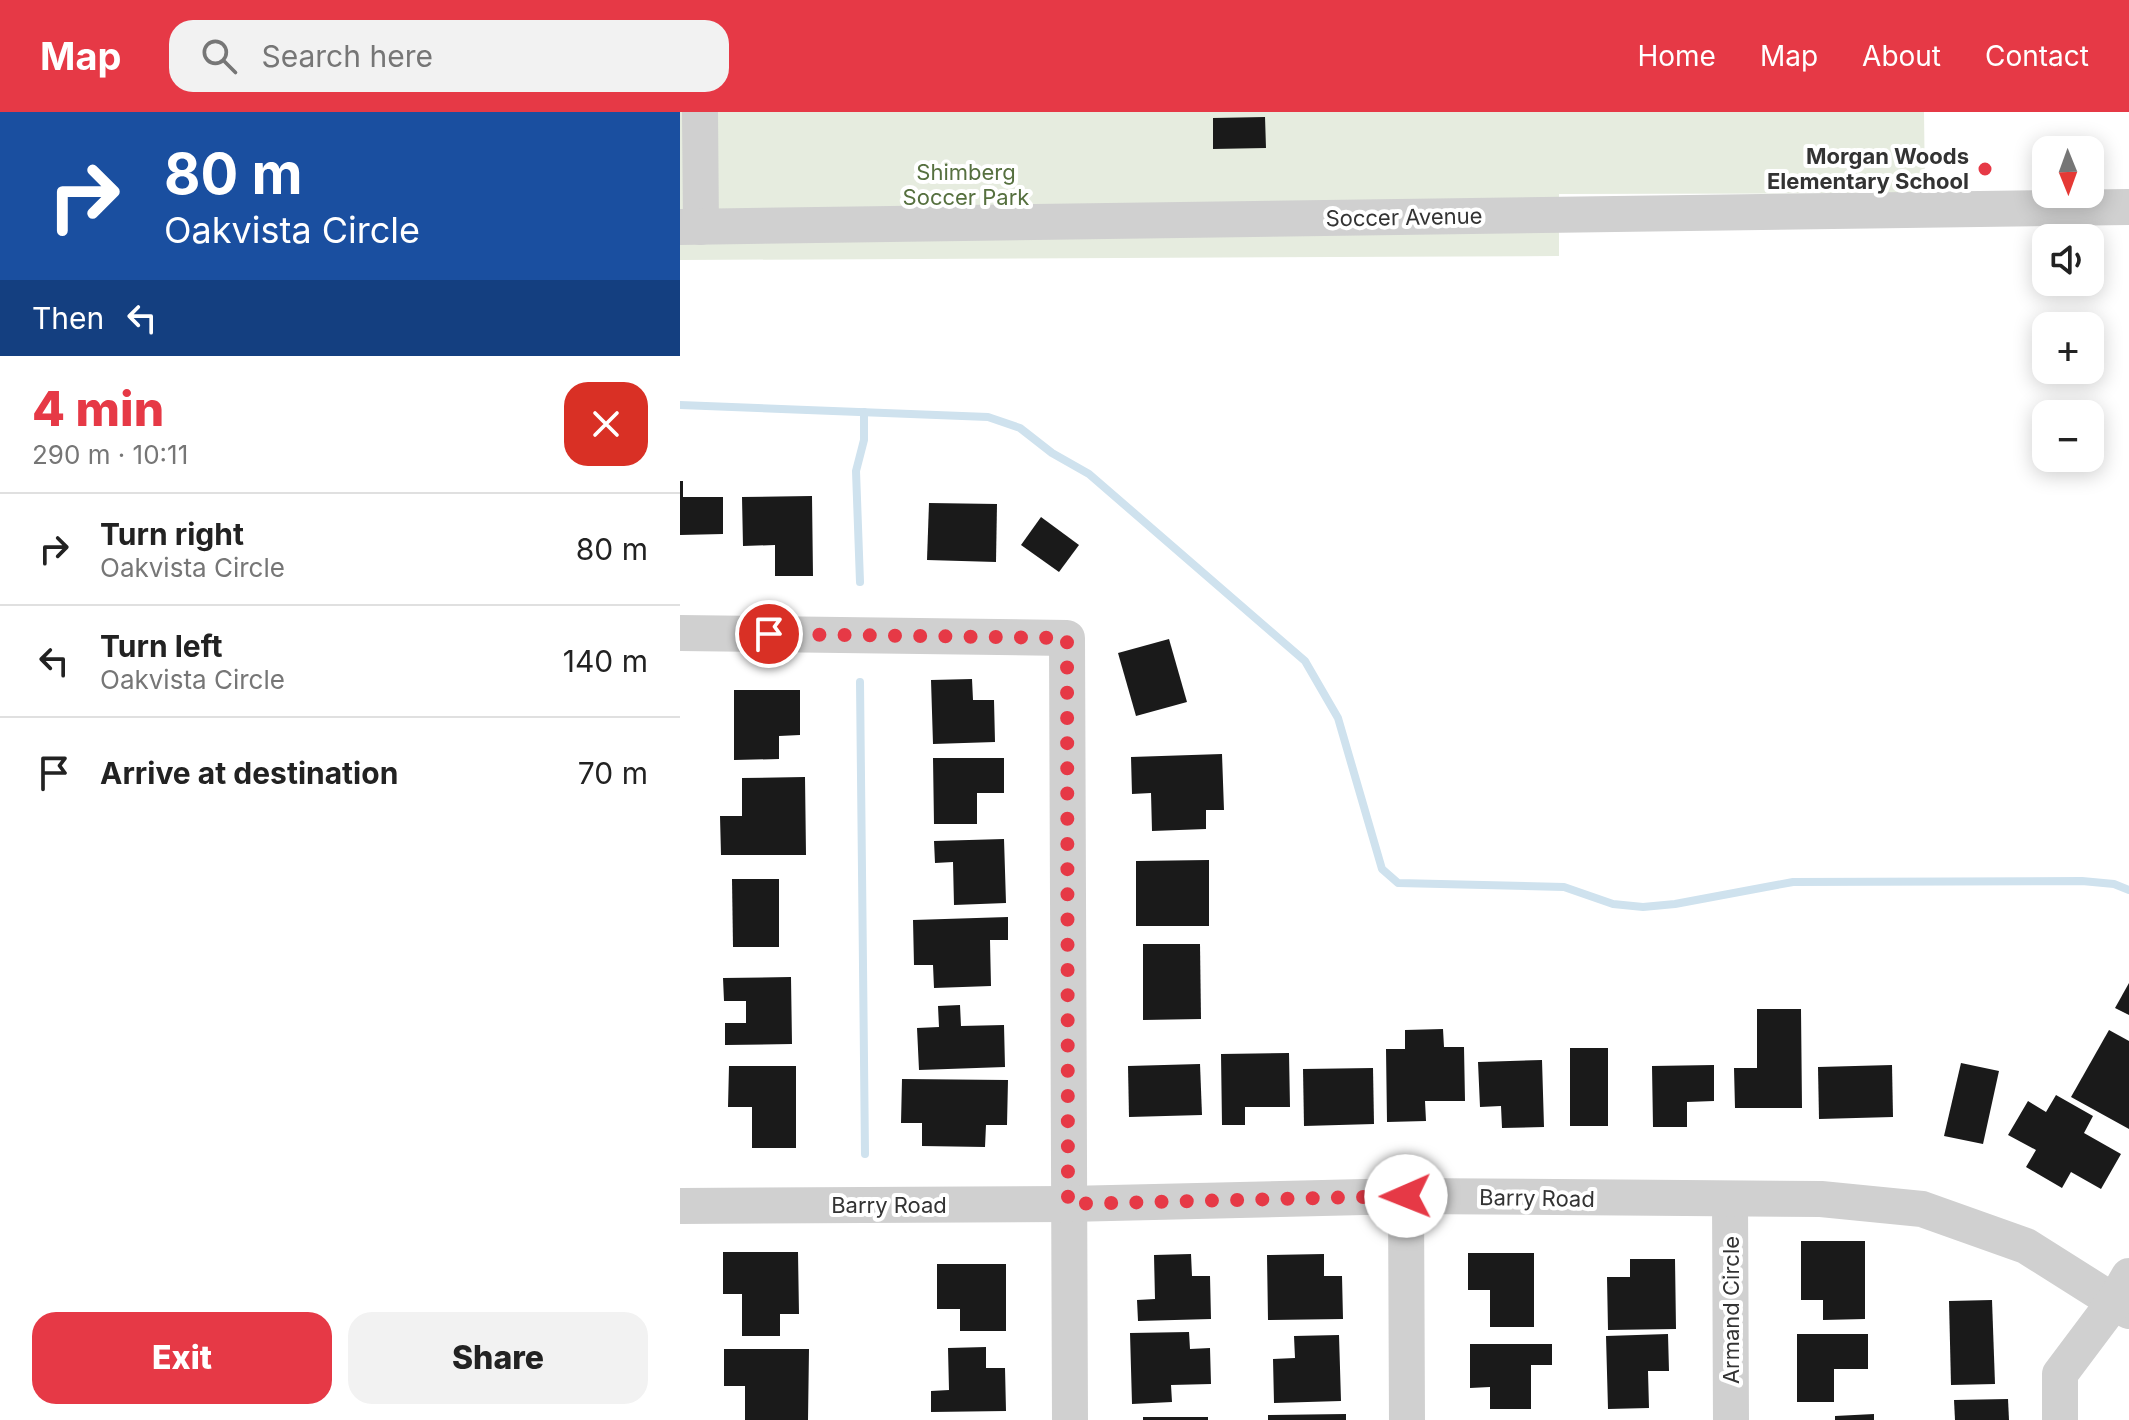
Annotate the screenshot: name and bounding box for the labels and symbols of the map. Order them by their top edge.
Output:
north arrow [2032,136,2104,208]
place label: Morgan Woods Elementary School [1767,143,1969,194]
park label: Shimberg Soccer Park [903,159,1029,210]
marker: Morgan Woods Elementary School [1976,160,1994,178]
street label: Soccer Avenue [1325,203,1483,231]
pin [735,600,803,668]
position arrow [1364,1154,1448,1238]
street label: Barry Road [1479,1184,1595,1212]
street label: Barry Road [831,1192,947,1218]
street label: Armand Circle [1718,1236,1744,1384]

